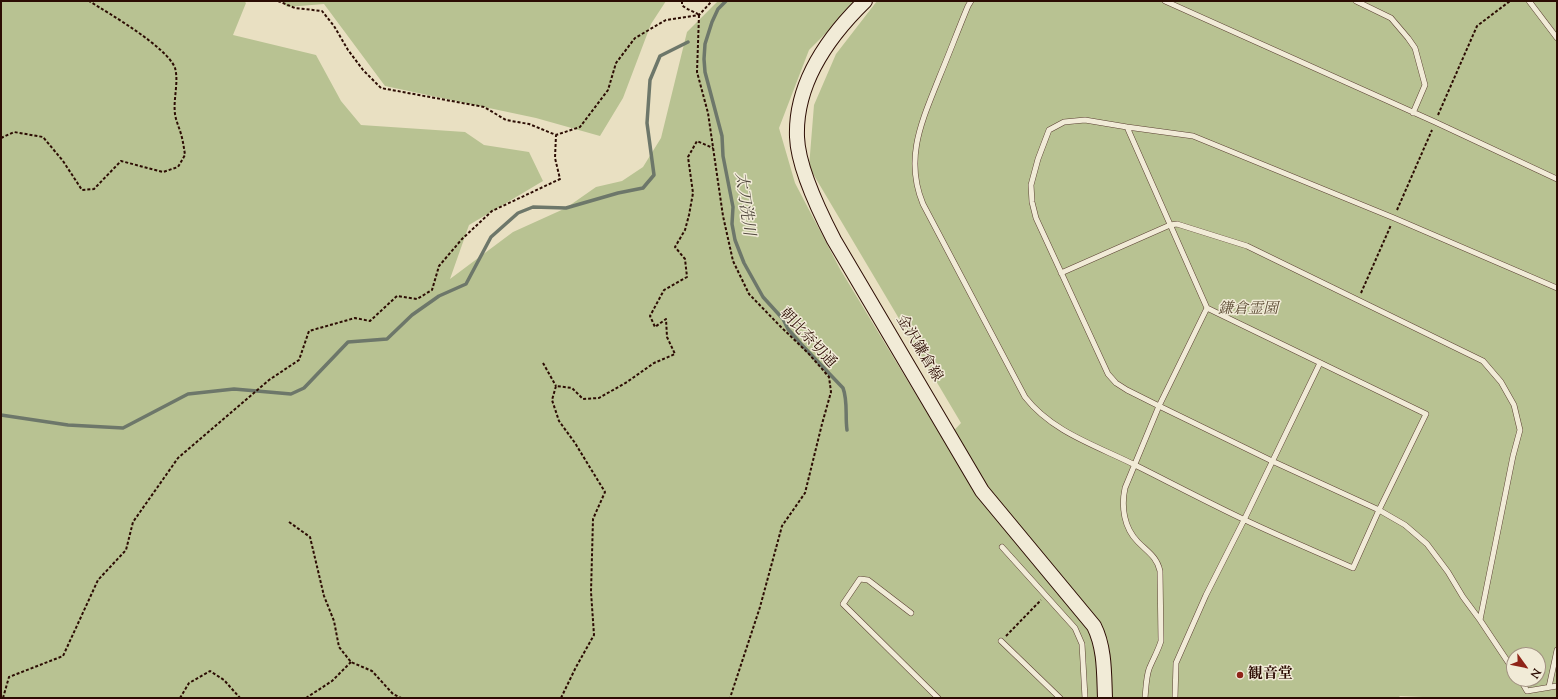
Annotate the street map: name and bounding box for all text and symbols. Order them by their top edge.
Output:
water label: 太刀洗川 [729,171,757,237]
park label: 鎌倉霊園 [1218,301,1278,319]
street label: 朝比奈切通 [775,305,839,373]
street label: 金沢鎌倉線 [891,312,945,386]
north arrow [1506,647,1546,687]
text: N [1526,665,1544,681]
place label: 観音堂 [1248,666,1293,684]
marker: 観音堂 [1235,670,1245,680]

